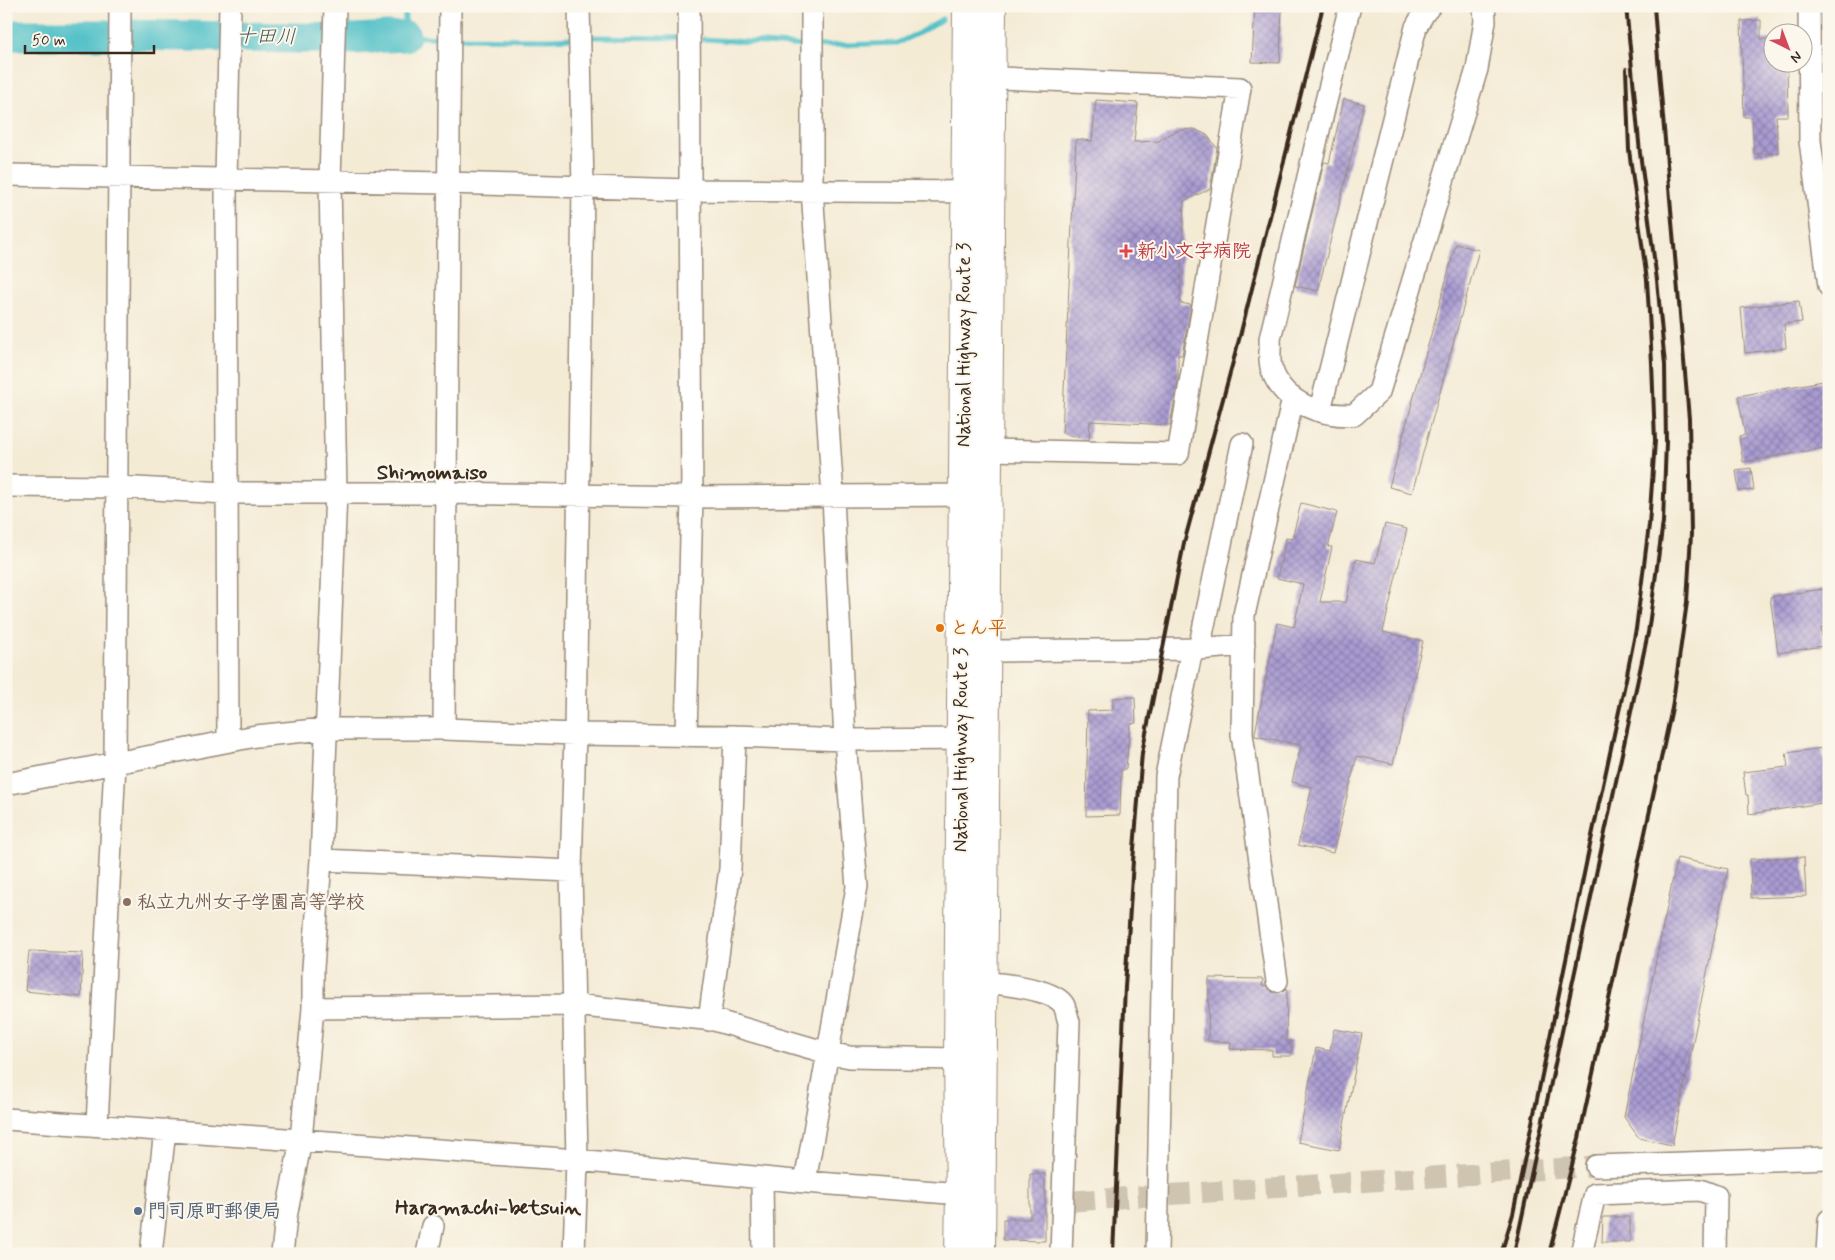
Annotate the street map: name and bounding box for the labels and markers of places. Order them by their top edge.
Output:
place label: 新小文字病院 [1137,239,1251,264]
marker: 新小文字病院 [1119,244,1133,258]
place label: とん平 [950,616,1007,641]
marker: とん平 [934,622,946,634]
place label: 私立九州女子学園高等学校 [137,890,365,915]
marker: 私立九州女子学園高等学校 [121,896,133,908]
place label: 門司原町郵便局 [148,1199,281,1224]
marker: 門司原町郵便局 [132,1205,144,1217]

